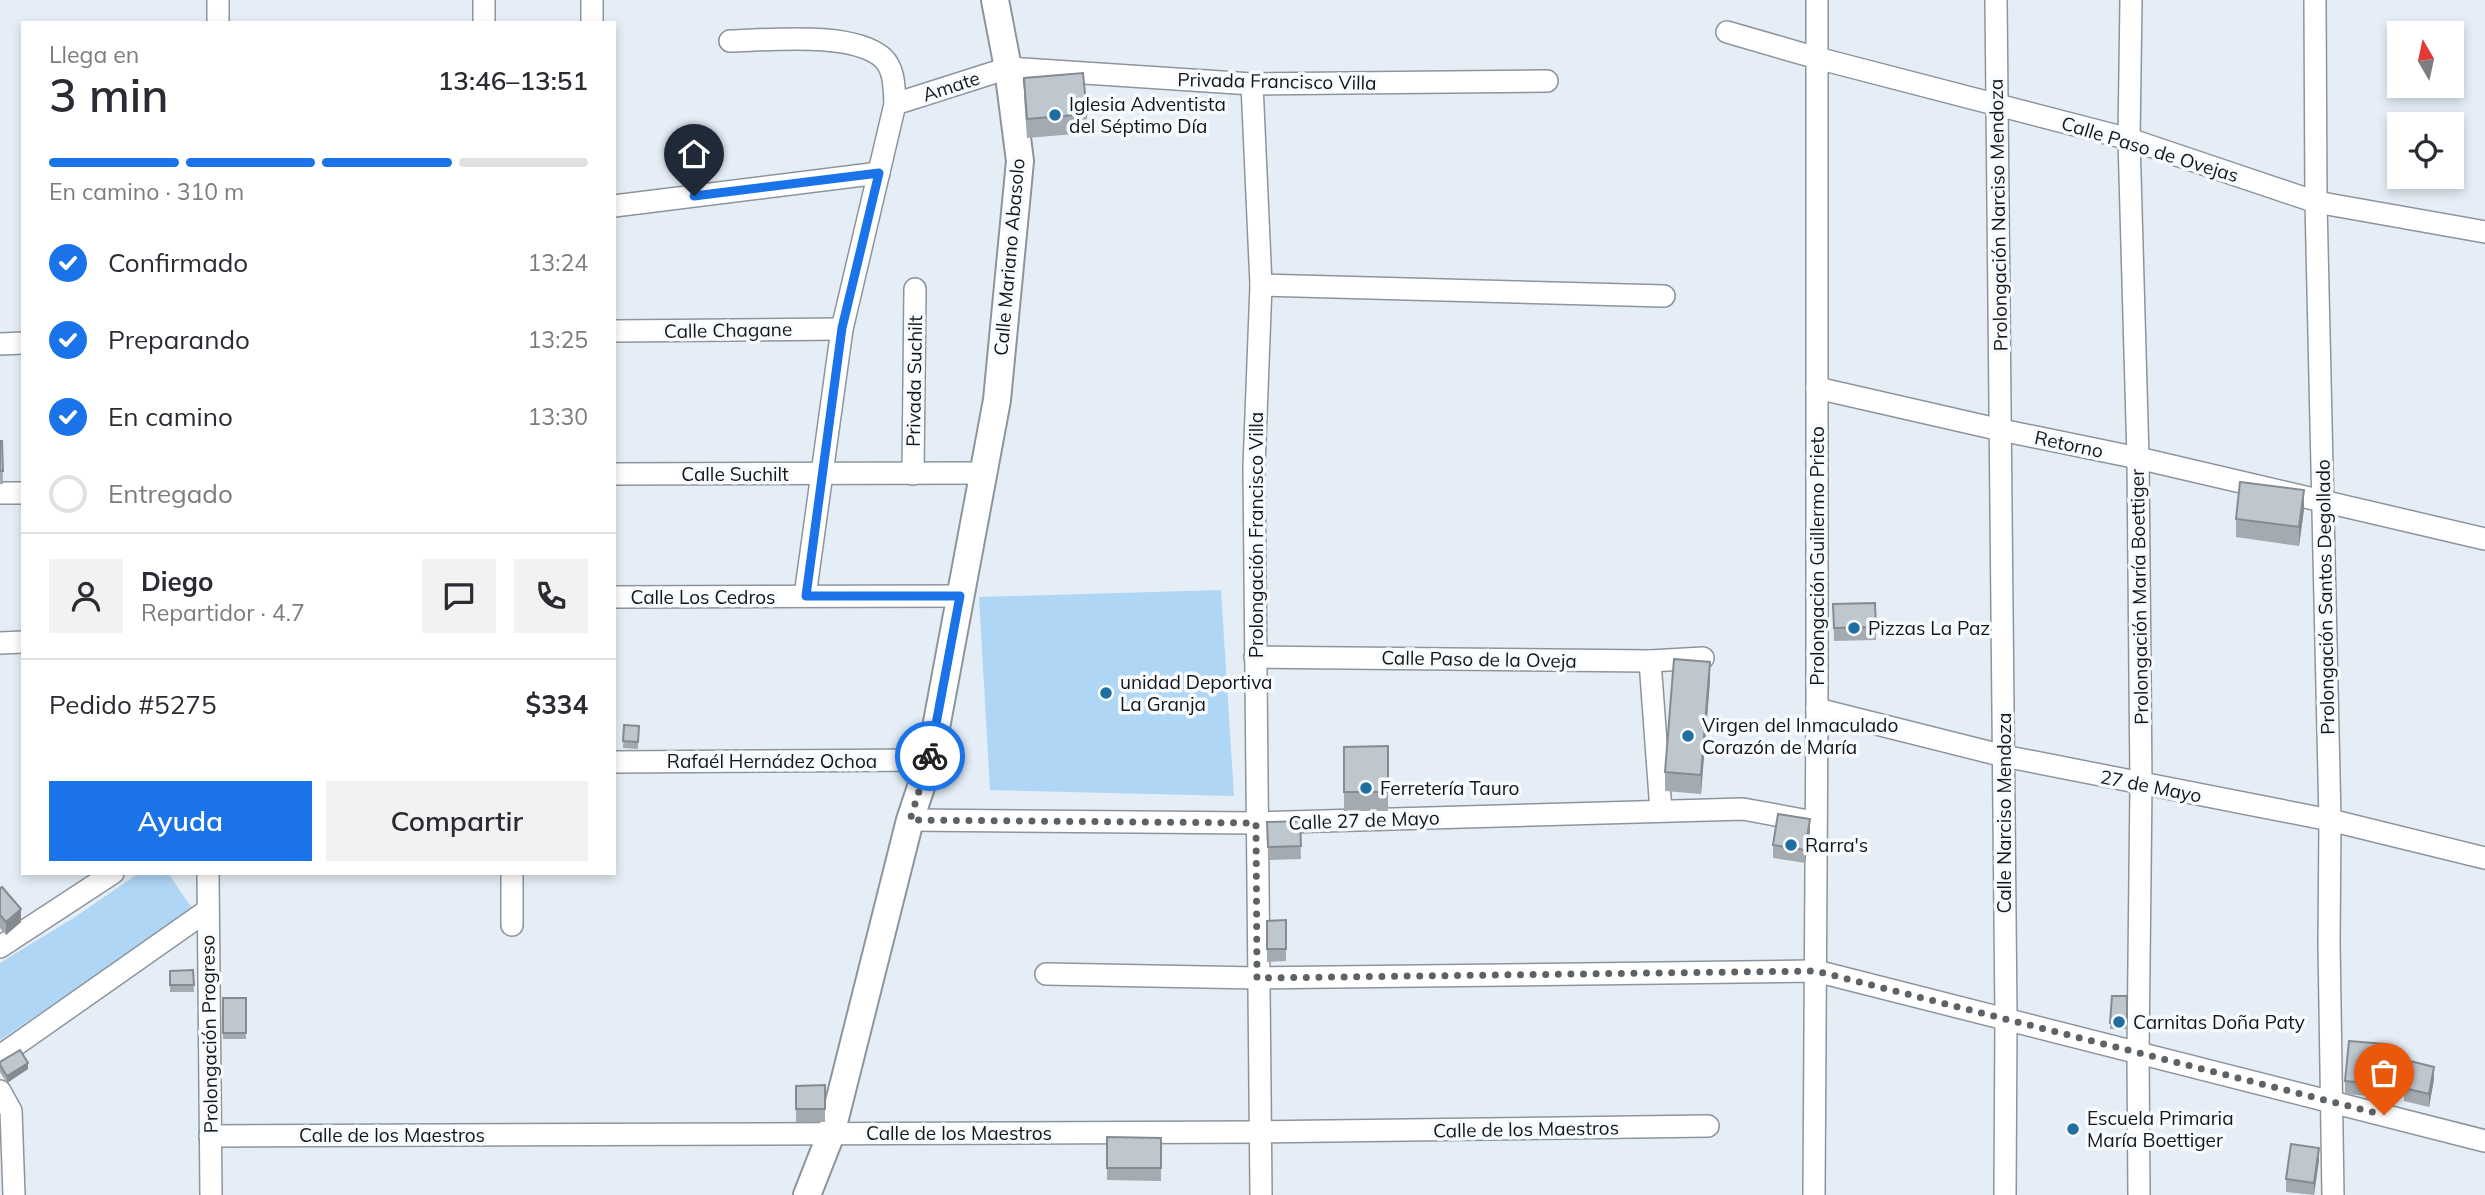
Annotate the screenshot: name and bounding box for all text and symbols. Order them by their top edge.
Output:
north arrow [2387,21,2464,98]
map controls [2387,21,2464,189]
text: Llega en [49,40,139,69]
text: 13:46–13:51 [438,64,588,97]
street label: Amate [919,65,983,107]
text: 3 min [49,66,168,124]
street label: Privada Francisco Villa [1177,67,1377,95]
street label: Prolongación Narciso Mendoza [1984,78,2012,352]
place label: Iglesia Adventista del Séptimo Día [1069,92,1226,138]
marker: Iglesia Adventista del Séptimo Día [1047,107,1063,123]
street label: Calle Paso de Ovejas [2059,111,2241,187]
button: locate [2387,112,2464,189]
pin [664,124,724,196]
icon: home [675,135,713,173]
street label: Calle Mariano Abasolo [988,157,1030,357]
text: En camino · 310 m [49,177,244,206]
icon: check [49,244,87,282]
text: Confirmado [108,246,248,279]
text: 13:24 [528,248,588,277]
street label: Privada Suchilt [901,315,927,447]
street label: Calle Chagane [664,317,792,343]
icon: check [49,321,87,359]
text: Preparando [108,323,250,356]
text: 13:25 [528,325,588,354]
icon: check [49,398,87,436]
text: En camino [108,400,233,433]
text: 13:30 [528,402,588,431]
street label: Prolongación Francisco Villa [1244,412,1268,658]
street label: Retorno [2032,425,2106,463]
street label: Prolongación Guillermo Prieto [1805,426,1829,686]
street label: Prolongación Santos Degollado [2311,459,2339,735]
street label: Calle Suchilt [681,462,789,486]
street label: Prolongación María Boettiger [2125,469,2153,725]
text: Entregado [108,477,233,510]
button: person [49,559,123,633]
button: chat [422,559,496,633]
button: phone [514,559,588,633]
text: Diego [141,565,213,598]
street label: Calle Los Cedros [630,585,776,609]
text: Repartidor · 4.7 [141,598,305,627]
place label: Pizzas La Paz [1868,616,1990,640]
marker: Pizzas La Paz [1846,620,1862,636]
street label: Calle Paso de la Oveja [1381,645,1577,673]
place label: unidad Deportiva La Granja [1120,670,1272,716]
marker: unidad Deportiva La Granja [1098,685,1114,701]
text: Pedido #5275 [49,688,217,721]
text: $334 [526,688,588,721]
street label: Calle Narciso Mendoza [1992,712,2016,914]
place label: Virgen del Inmaculado Corazón de María [1702,713,1898,759]
courier [895,721,965,791]
marker: Virgen del Inmaculado Corazón de María [1680,728,1696,744]
icon: bike [911,737,949,775]
street label: Rafaél Hernádez Ochoa [667,749,877,773]
street label: 27 de Mayo [2098,764,2204,808]
place label: Ferretería Tauro [1380,776,1519,800]
marker: Ferretería Tauro [1358,780,1374,796]
button: Ayuda [49,781,312,861]
button: Compartir [326,781,588,861]
street label: Calle 27 de Mayo [1288,805,1440,835]
place label: Rarra's [1805,833,1868,857]
marker: Rarra's [1783,837,1799,853]
street label: Prolongación Progreso [195,934,223,1134]
place label: Carnitas Doña Paty [2133,1010,2305,1034]
marker: Carnitas Doña Paty [2111,1014,2127,1030]
pin [2354,1043,2414,1115]
icon: bag [2365,1054,2403,1092]
place label: Escuela Primaria María Boettiger [2087,1106,2234,1152]
street label: Calle de los Maestros [1433,1115,1619,1143]
street label: Calle de los Maestros [866,1121,1052,1145]
marker: Escuela Primaria María Boettiger [2065,1121,2081,1137]
street label: Calle de los Maestros [299,1123,485,1147]

